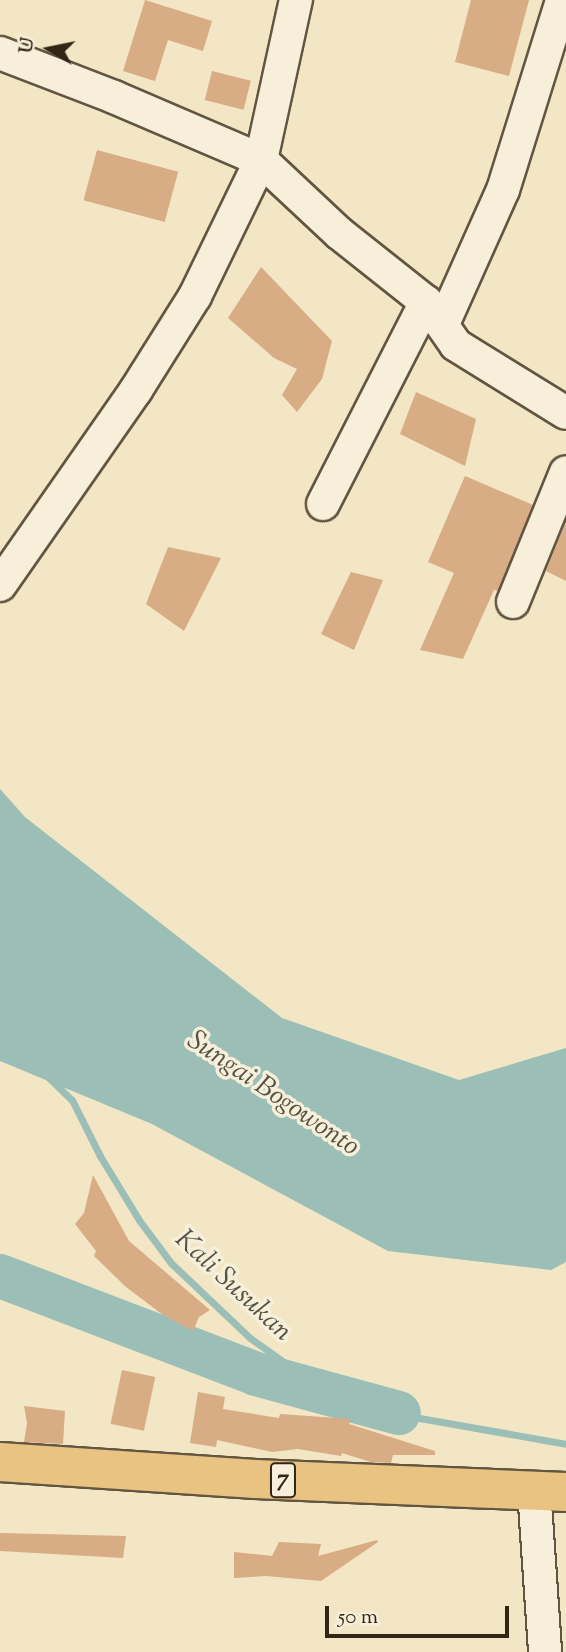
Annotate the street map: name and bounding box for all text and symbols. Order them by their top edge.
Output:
north arrow [14,14,84,84]
text: U [13,36,42,55]
water label: Sungai Bogowonto [180,1024,366,1164]
water label: Kali Susukan [167,1223,299,1349]
road number: 7 [269,1460,297,1500]
scale bar [328,1592,512,1636]
text: 50 m [338,1603,378,1633]

